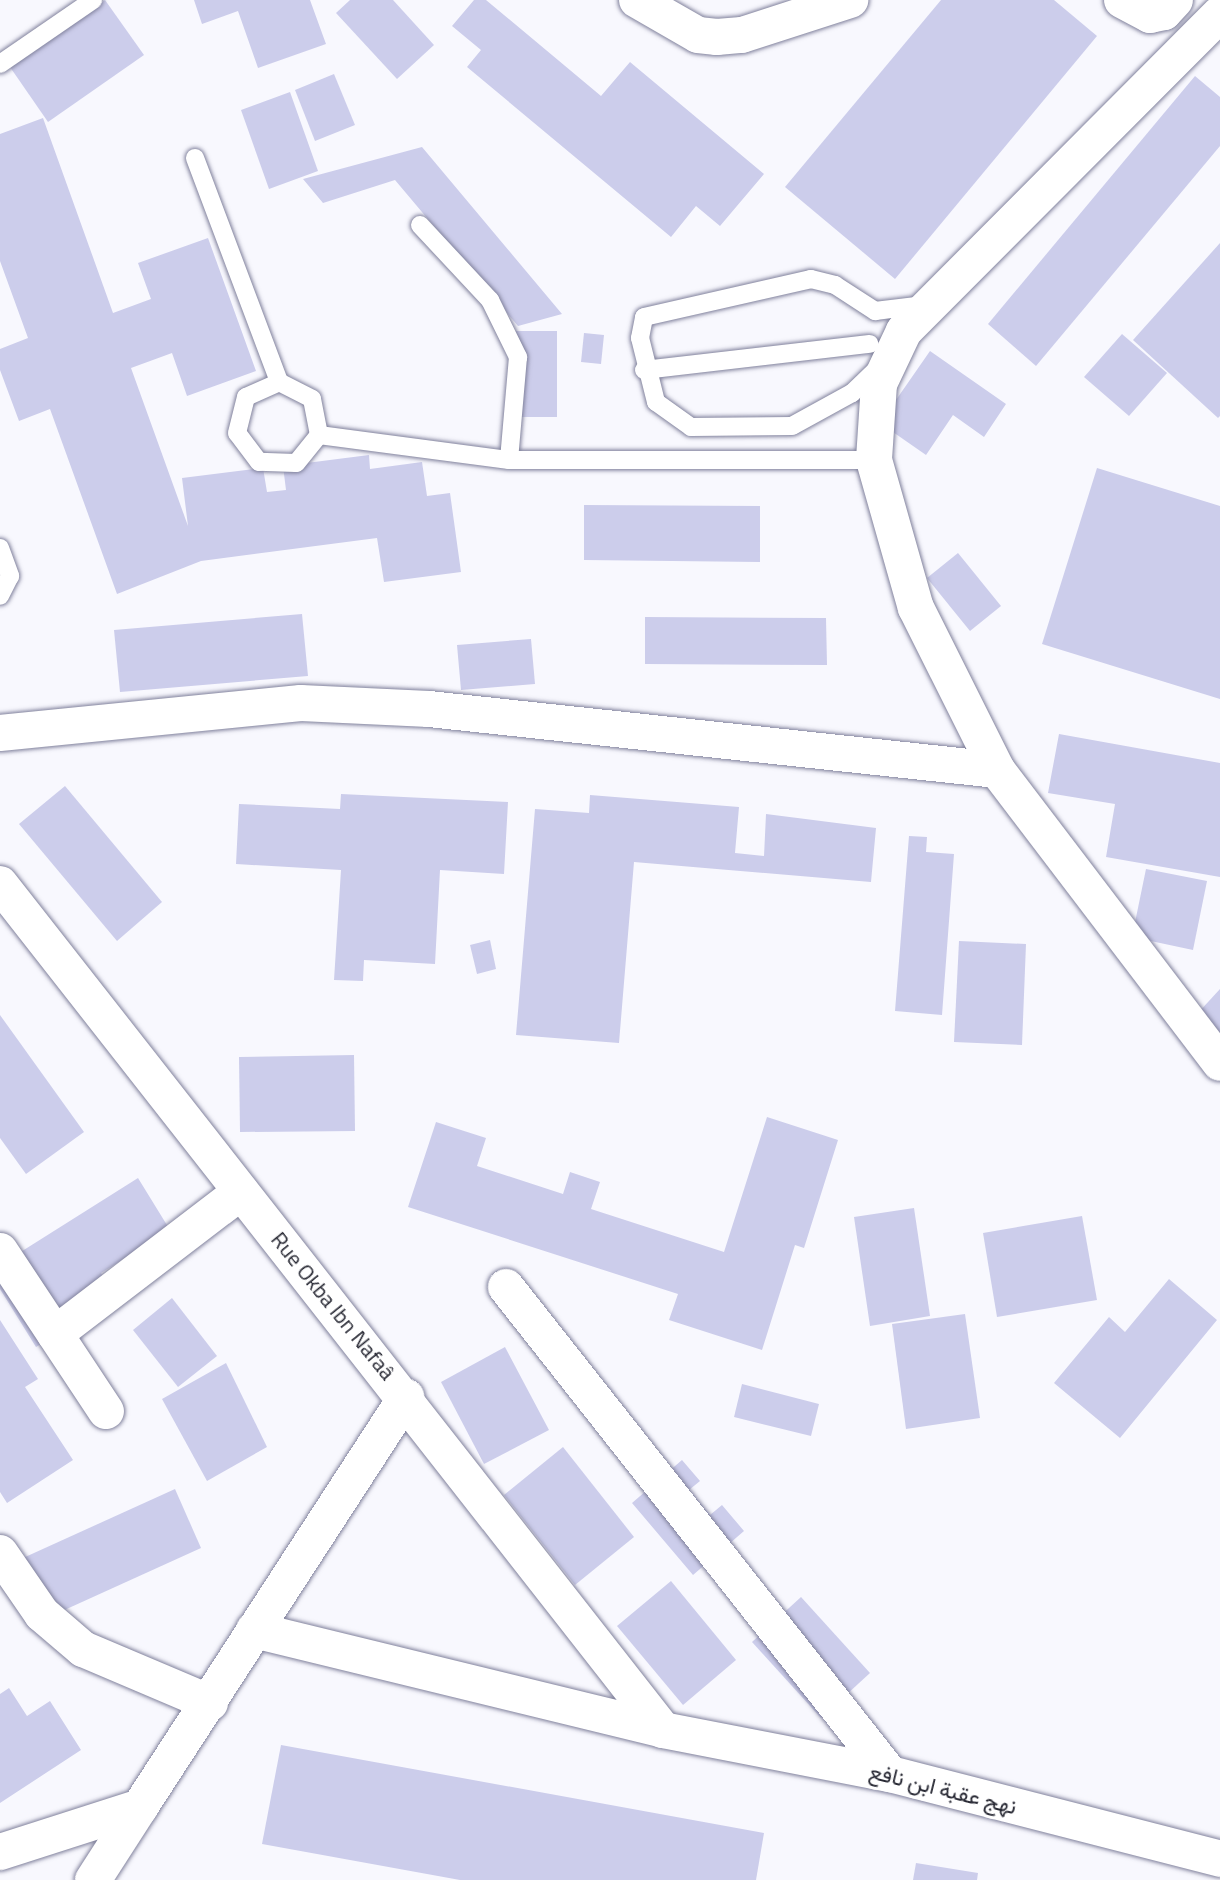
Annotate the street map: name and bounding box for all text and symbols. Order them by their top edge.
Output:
street label: Rue Okba Ibn Nafaâ [265,1227,401,1385]
street label: نهج عقبة ابن نافع [867,1758,1019,1820]

